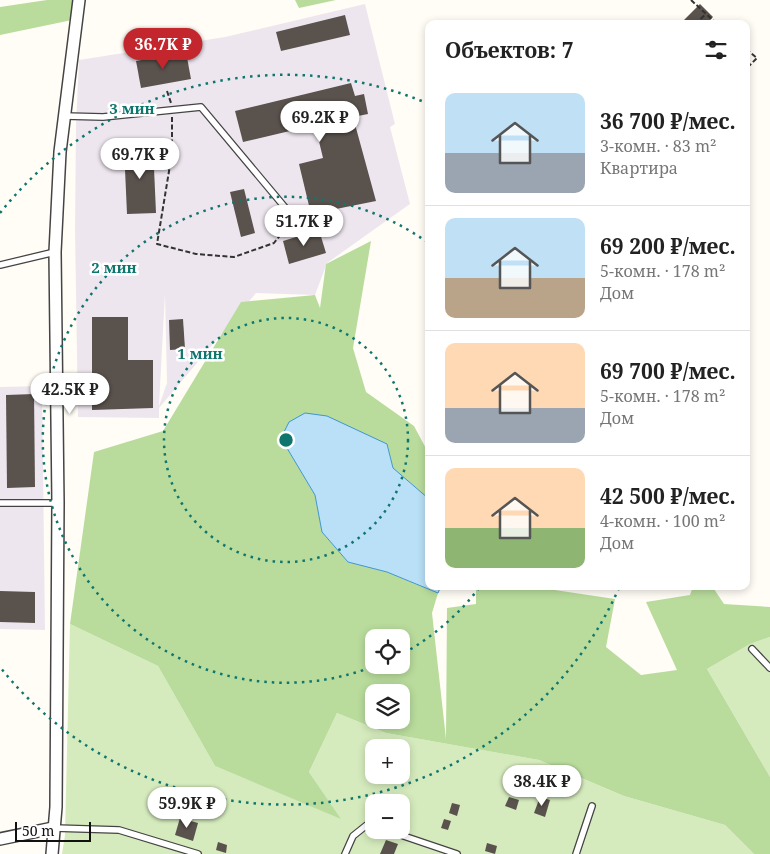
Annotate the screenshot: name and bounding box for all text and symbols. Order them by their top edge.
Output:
pin: 36.7K ₽ [117,28,209,70]
text: 36.7K ₽ [134,33,192,55]
text: Объектов: 7 [445,36,574,64]
icon: filters [702,36,730,64]
text: 3 мин [109,98,155,118]
pin: 69.2K ₽ [274,100,366,143]
text: 69.2K ₽ [291,106,349,128]
text: 36 700 ₽/мес. [600,107,736,135]
icon: home [485,113,545,173]
text: 3-комн. · 83 m² [600,135,716,157]
pin: 69.7K ₽ [94,138,186,180]
text: 69.7K ₽ [111,143,169,165]
text: Квартира [600,157,678,179]
pin: 51.7K ₽ [258,204,350,247]
text: 51.7K ₽ [275,210,333,232]
text: 69 200 ₽/мес. [600,232,736,260]
icon: home [485,238,545,298]
text: 2 мин [91,257,137,277]
text: 5-комн. · 178 m² [600,260,725,282]
text: Дом [600,282,634,304]
text: 1 мин [177,343,223,363]
text: 69 700 ₽/мес. [600,357,736,385]
icon: home [485,363,545,423]
pin: 42.5K ₽ [24,372,116,415]
text: 42.5K ₽ [41,378,99,400]
text: 5-комн. · 178 m² [600,385,725,407]
text: Дом [600,407,634,429]
centre of rings [277,431,295,449]
text: 42 500 ₽/мес. [600,482,736,510]
icon: home [485,488,545,548]
text: 4-комн. · 100 m² [600,510,725,532]
text: Дом [600,532,634,554]
map controls [365,629,410,839]
button: locate [365,629,410,674]
button: layers [365,684,410,729]
button: + [365,739,410,784]
pin: 38.4K ₽ [496,764,588,807]
text: 38.4K ₽ [513,770,571,792]
pin: 59.9K ₽ [141,786,233,829]
text: 59.9K ₽ [158,792,216,814]
button: − [365,794,410,839]
scale bar [15,819,91,842]
text: 50 m [22,821,55,840]

